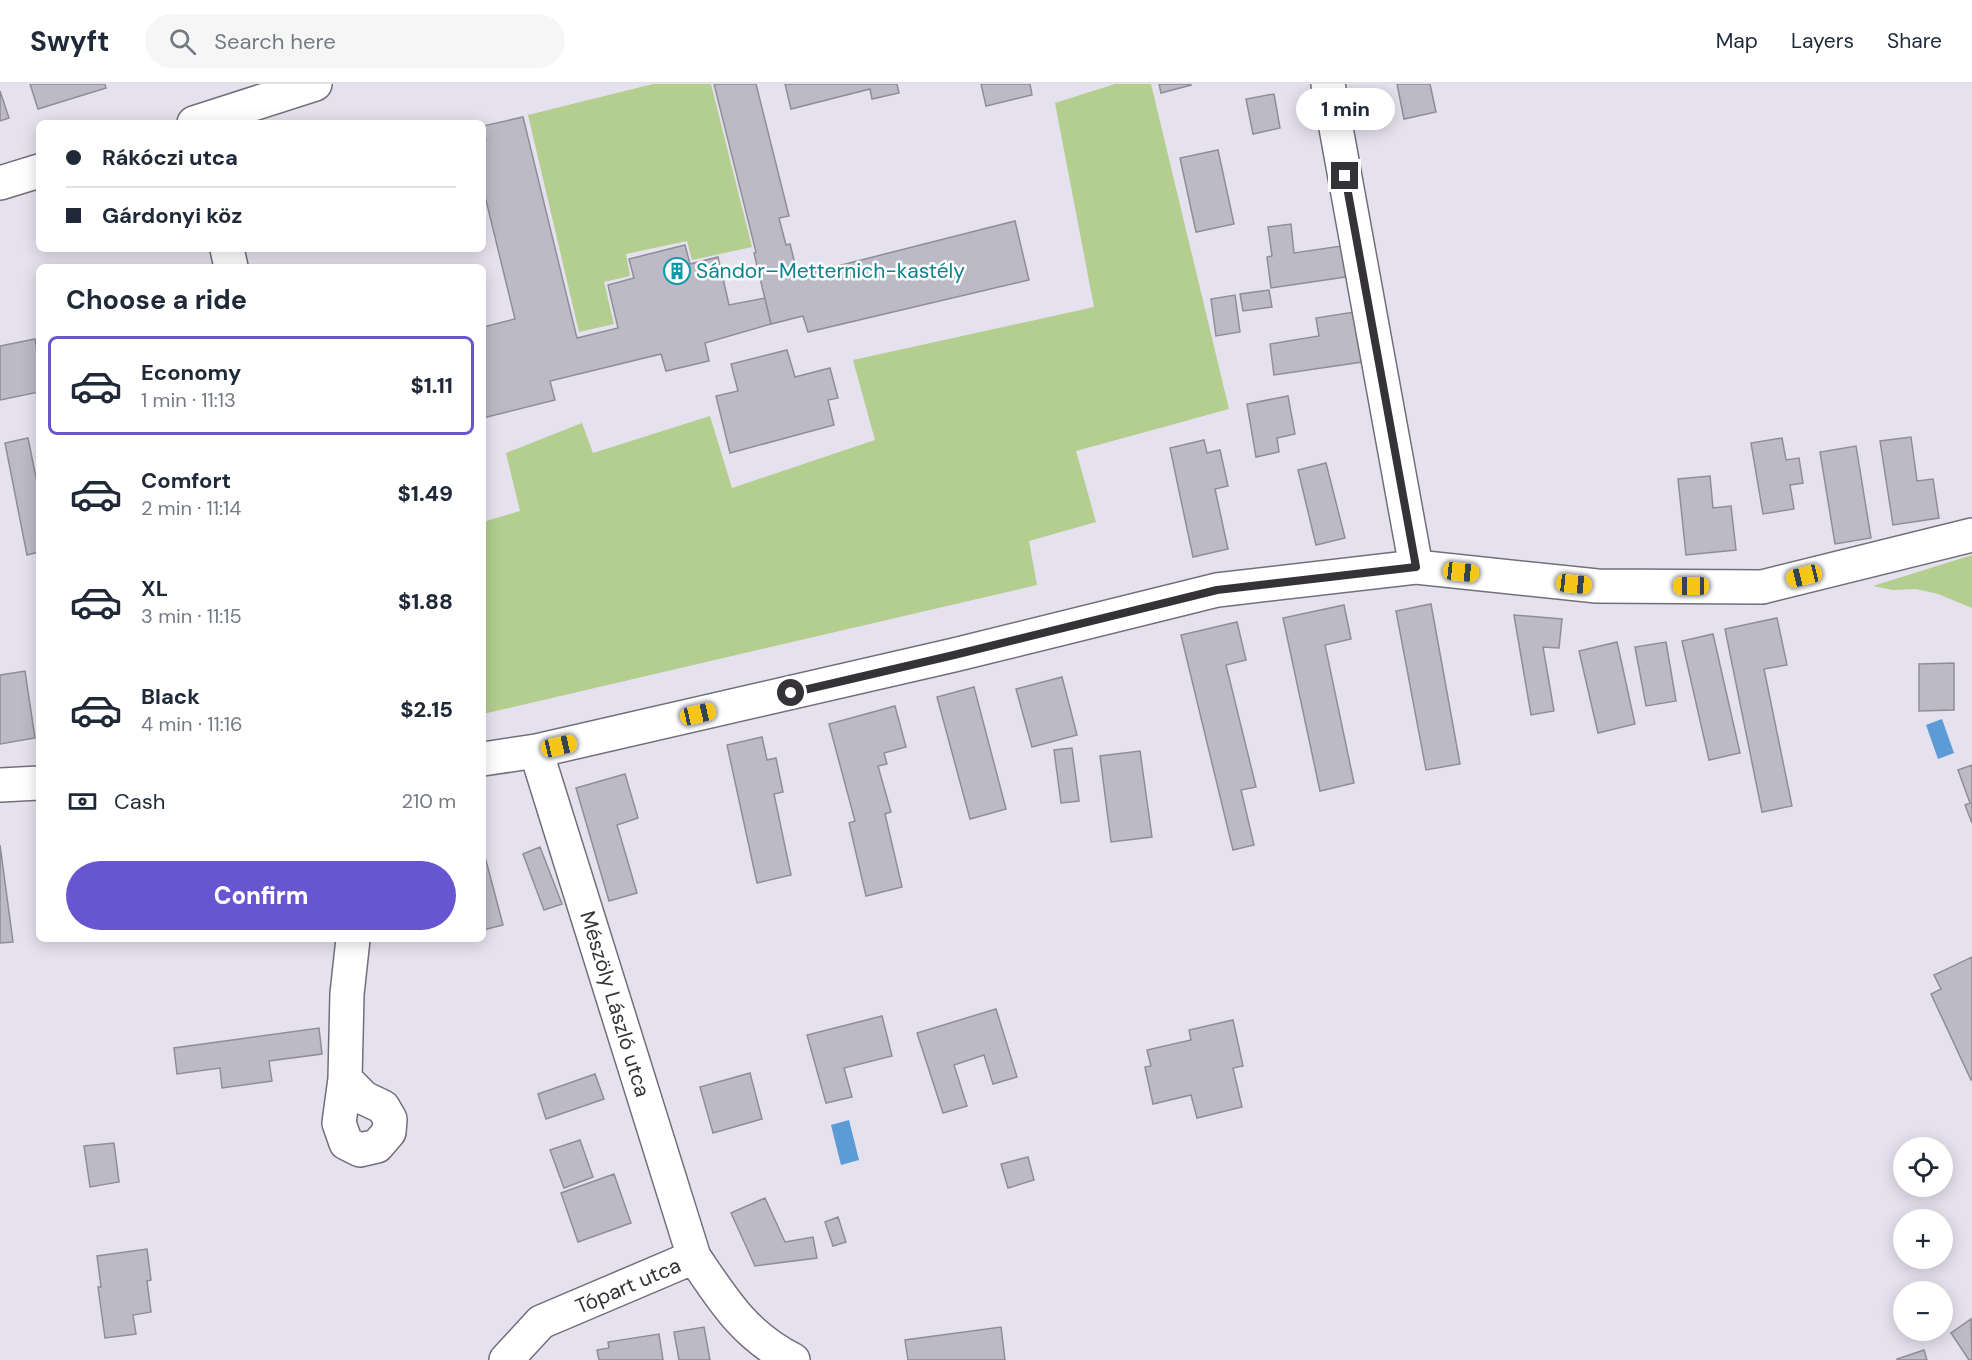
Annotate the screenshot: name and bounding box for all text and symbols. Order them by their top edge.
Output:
search box [145,14,565,68]
text: Swyft [30,23,109,60]
icon: search [166,25,199,58]
text: Search here [214,27,336,56]
text: Map [1716,27,1758,55]
text: Layers [1791,27,1854,55]
text: Share [1887,27,1942,55]
callout: 1 min [1296,89,1394,131]
text: 1 min [1321,96,1370,122]
text: Rákóczi utca [102,143,238,172]
route end [1331,162,1358,189]
text: Gárdonyi köz [102,201,242,230]
building icon: Sándor–Metternich-kastély [662,256,692,286]
place label: Sándor–Metternich-kastély [696,257,965,285]
text: Choose a ride [66,282,247,317]
text: Economy [141,358,241,387]
icon: car [69,359,123,413]
text: $1.11 [410,371,453,400]
text: 1 min · 11:13 [141,387,236,413]
text: Comfort [141,466,231,495]
icon: car [69,467,123,521]
text: $1.49 [397,479,453,508]
text: 2 min · 11:14 [141,495,241,521]
car [1442,561,1480,583]
car [1784,563,1824,589]
car [1555,573,1593,595]
text: XL [141,574,168,603]
icon: car [69,575,123,629]
car [1673,577,1709,595]
text: $1.88 [398,587,453,616]
text: 3 min · 11:15 [141,603,242,629]
route start [777,679,804,706]
text: Black [141,682,200,711]
icon: car [69,683,123,737]
text: $2.15 [400,695,453,724]
car [678,701,718,727]
text: 4 min · 11:16 [141,711,242,737]
car [539,733,579,759]
icon: cash [66,785,99,818]
text: Cash [114,787,165,816]
text: 210 m [401,788,456,814]
button: Confirm [66,861,456,930]
street label: Mészöly László utca [573,908,657,1100]
map controls [1893,1137,1953,1341]
button: locate [1893,1137,1953,1197]
button: + [1893,1209,1953,1269]
street label: Tópart utca [571,1251,685,1321]
button: − [1893,1281,1953,1341]

